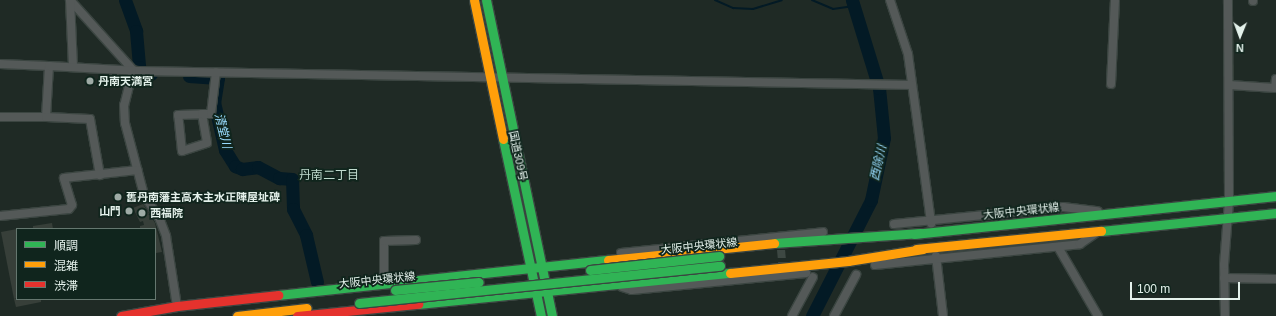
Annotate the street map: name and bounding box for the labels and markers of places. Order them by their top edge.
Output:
place label: 丹南天満宮 [98,74,153,88]
marker: 丹南天満宮 [85,76,95,86]
place label: 舊丹南藩主高木主水正陣屋址碑 [126,190,280,204]
marker: 舊丹南藩主高木主水正陣屋址碑 [113,192,123,202]
place label: 山門 [99,204,121,218]
marker: 山門 [124,206,134,216]
place label: 西福院 [150,206,183,220]
marker: 西福院 [137,208,147,218]

